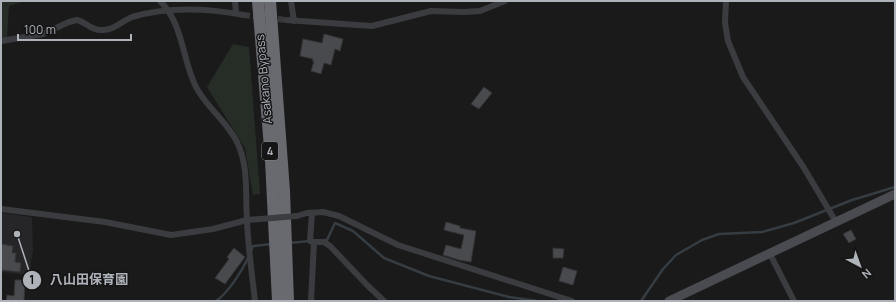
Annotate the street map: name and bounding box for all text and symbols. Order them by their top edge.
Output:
scale bar [18,16,131,42]
text: 100 m [24,21,56,38]
street label: Asakano Bypass [251,34,276,125]
road number: 4 [262,142,278,160]
north arrow [840,246,880,286]
text: N [859,266,875,282]
callout: 八山田保育園 [22,267,136,292]
text: 八山田保育園 [50,270,128,288]
text: 1 [29,271,35,288]

